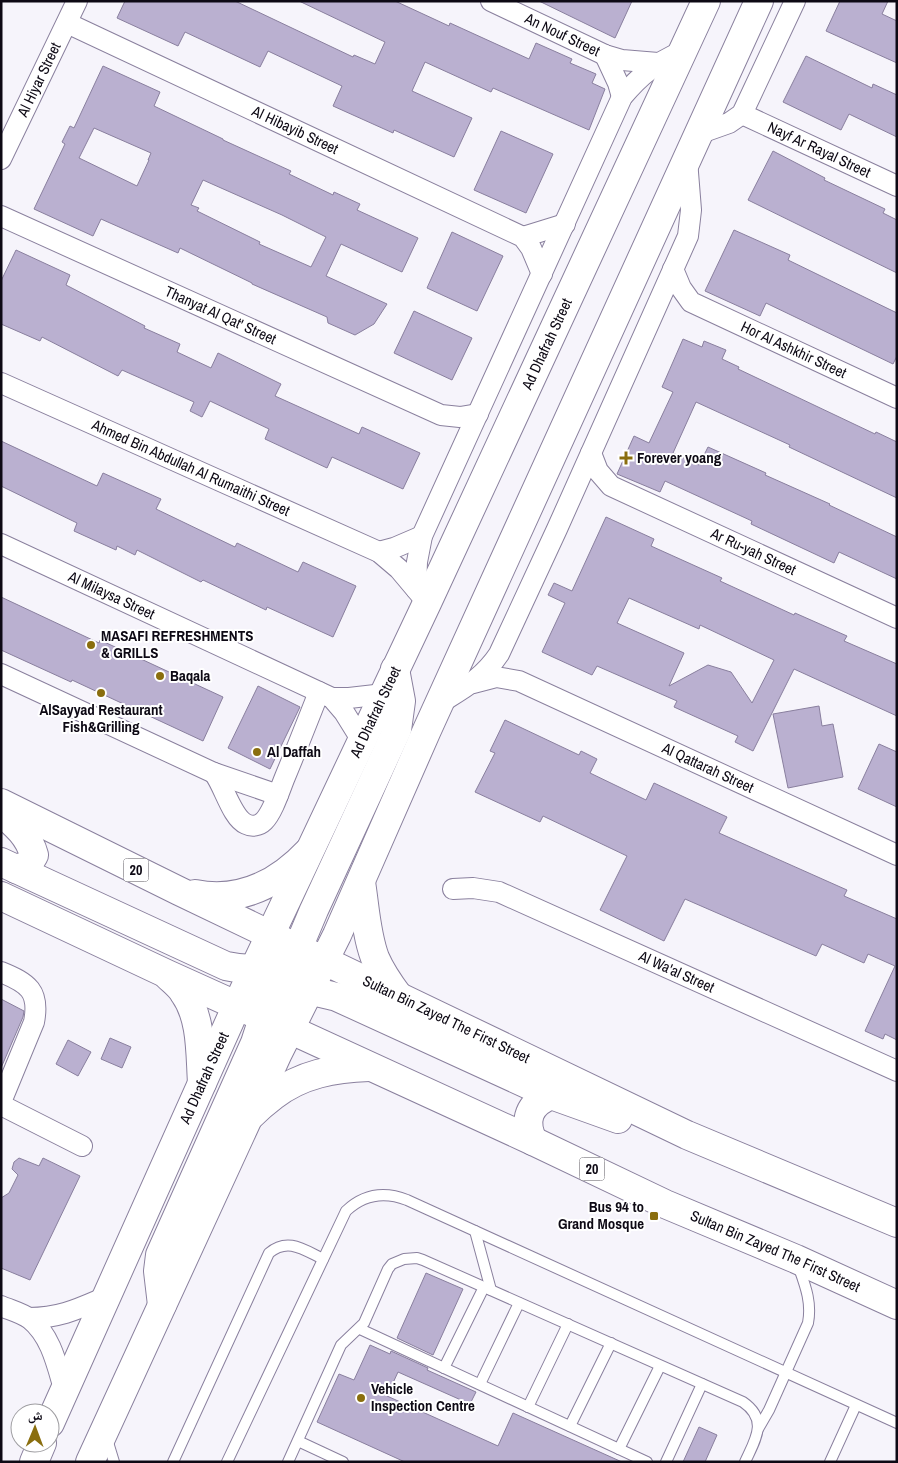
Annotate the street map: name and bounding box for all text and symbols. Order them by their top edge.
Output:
street label: An Nouf Street [521,7,604,61]
street label: Al Hiyar Street [11,38,66,121]
street label: Al Hibayib Street [248,100,342,159]
street label: Nayf Ar Rayal Street [764,116,875,183]
street label: Thanyat Al Qat' Street [162,281,280,349]
street label: Ad Dhafrah Street [516,294,577,394]
street label: Hor Al Ashkhir Street [738,316,851,383]
street label: Ahmed Bin Abdullah Al Rumaithi Street [88,414,294,521]
place label: Forever yoang [637,447,722,468]
marker: Forever yoang [619,451,633,465]
street label: Ar Ru-yah Street [707,522,800,580]
street label: Al Milaysa Street [64,565,159,624]
place label: MASAFI REFRESHMENTS & GRILLS [101,625,253,663]
marker: MASAFI REFRESHMENTS & GRILLS [85,639,97,651]
street label: Ad Dhafrah Street [344,662,406,762]
place label: Baqala [170,665,210,686]
marker: Baqala [154,670,166,682]
marker: AlSayyad Restaurant Fish&Grilling [95,687,107,699]
place label: AlSayyad Restaurant Fish&Grilling [39,699,163,737]
street label: Al Qattarah Street [658,737,758,798]
place label: Al Daffah [267,741,321,762]
marker: Al Daffah [251,746,263,758]
road number: 20 [124,858,148,882]
street label: Al Wa'al Street [635,945,718,998]
street label: Sultan Bin Zayed The First Street [359,970,534,1068]
street label: Ad Dhafrah Street [174,1028,234,1128]
road number: 20 [580,1158,604,1180]
place label: Bus 94 to Grand Mosque [558,1196,644,1234]
street label: Sultan Bin Zayed The First Street [687,1205,864,1297]
marker: Bus 94 to Grand Mosque [648,1210,660,1222]
place label: Vehicle Inspection Centre [371,1378,475,1416]
marker: Vehicle Inspection Centre [355,1392,367,1404]
north arrow [10,1403,60,1453]
text: ش [28,1406,43,1424]

